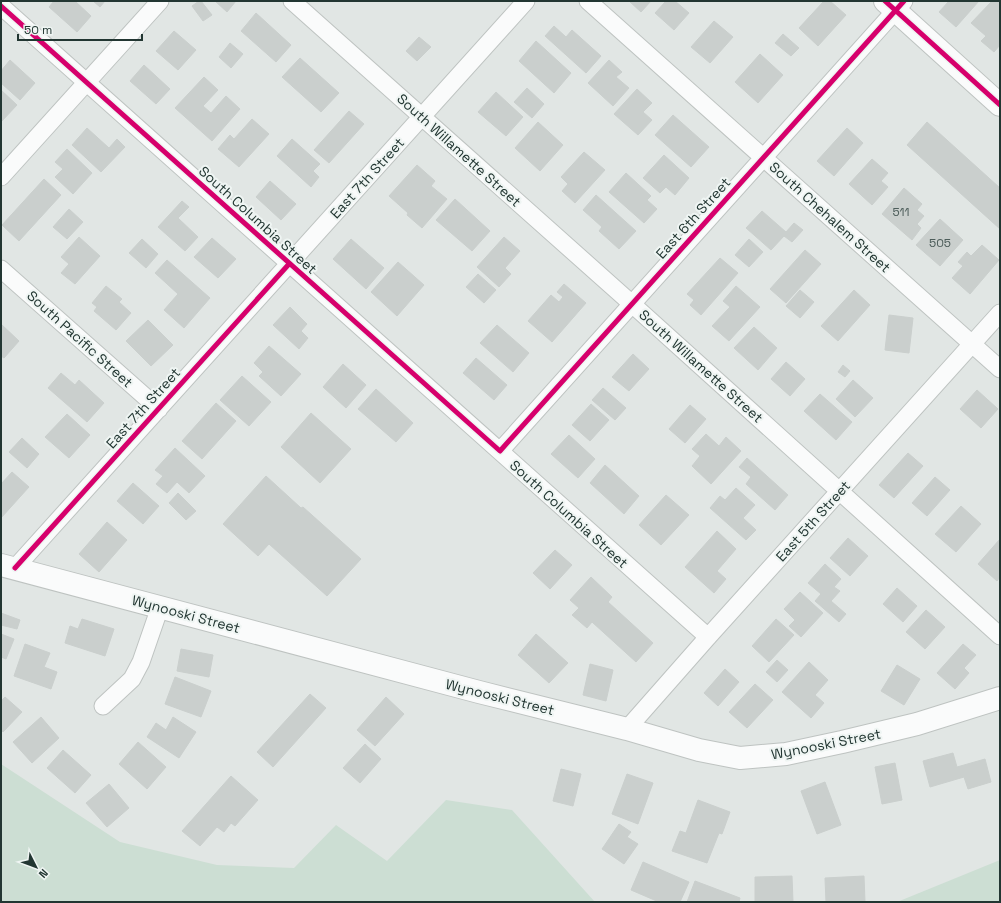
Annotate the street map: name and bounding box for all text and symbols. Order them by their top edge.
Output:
scale bar [18,16,142,42]
text: 50 m [24,22,52,38]
street label: South Willamette Street [393,89,525,211]
street label: East 7th Street [326,134,408,222]
street label: South Chehalem Street [766,158,894,276]
street label: South Columbia Street [195,162,321,278]
street label: East 6th Street [652,174,734,262]
house number: 511 [892,204,910,220]
house number: 505 [929,235,951,251]
street label: South Pacific Street [23,287,137,391]
street label: South Willamette Street [635,305,767,427]
street label: East 7th Street [102,364,184,452]
street label: South Columbia Street [506,456,632,572]
street label: East 5th Street [772,477,854,565]
street label: Wynooski Street [130,591,242,637]
street label: Wynooski Street [444,675,556,719]
street label: Wynooski Street [770,725,882,763]
north arrow [16,847,56,887]
text: N [36,866,51,881]

